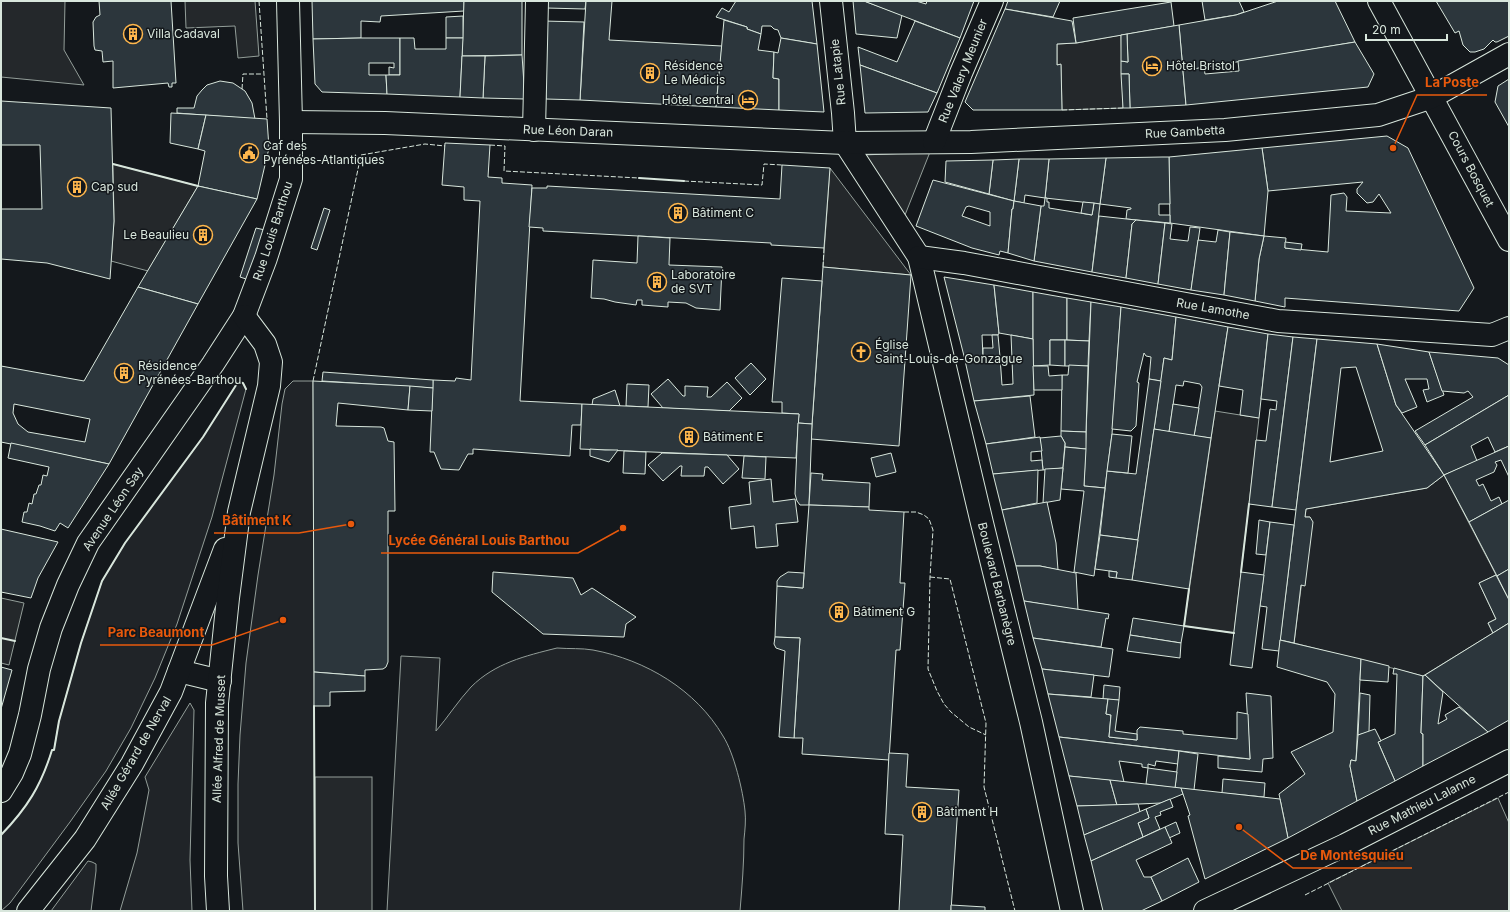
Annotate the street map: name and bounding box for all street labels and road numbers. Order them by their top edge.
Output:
street label: Rue Valery Meunier [935,16,990,125]
street label: Rue Latapie [827,38,848,106]
street label: Rue Léon Daran [523,121,613,140]
street label: Rue Gambetta [1145,122,1225,141]
street label: Cours Bosquet [1445,128,1498,209]
street label: Rue Louis Barthou [249,179,296,282]
street label: Rue Lamothe [1175,295,1251,322]
street label: Avenue Léon Say [79,464,146,554]
street label: Boulevard Barbanègre [975,521,1020,647]
street label: Allée Alfred de Musset [209,675,228,803]
street label: Allée Gérard de Nerval [97,693,174,812]
street label: Rue Mathieu Lalanne [1366,771,1478,838]

